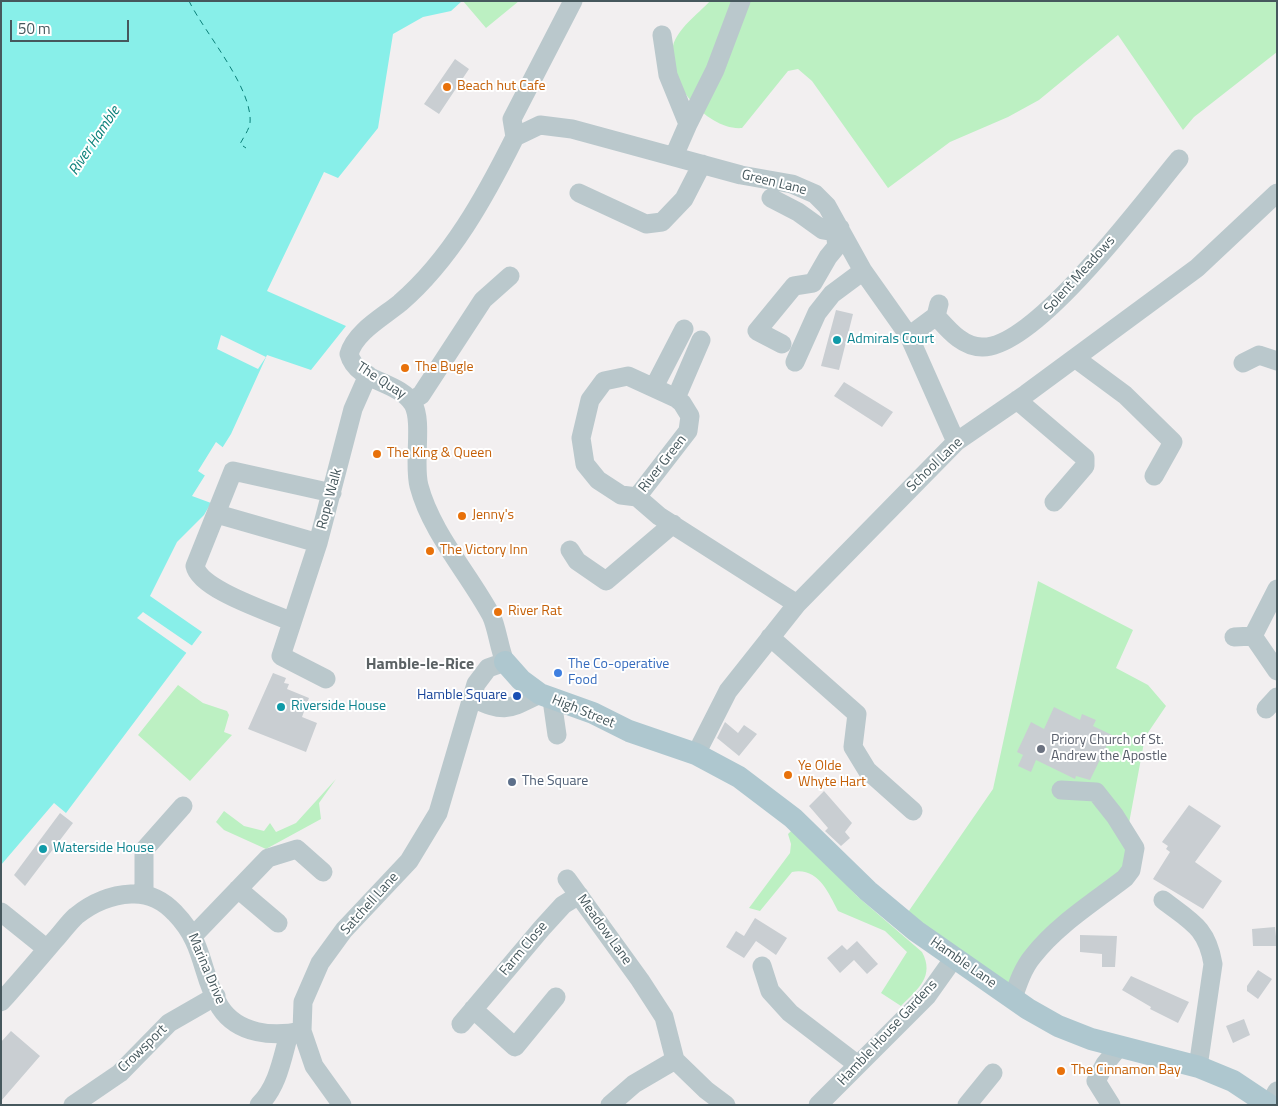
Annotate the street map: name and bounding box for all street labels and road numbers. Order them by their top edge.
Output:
street label: Green Lane [740,167,808,199]
street label: Solent Meadows [1041,233,1119,317]
street label: The Quay [353,359,409,403]
street label: River Green [635,432,691,496]
street label: School Lane [904,434,966,496]
street label: Rope Walk [314,467,346,531]
street label: High Street [549,692,617,732]
street label: Satchell Lane [338,869,402,939]
street label: Meadow Lane [573,892,635,968]
street label: Farm Close [497,919,551,979]
street label: Marina Drive [184,931,228,1007]
street label: Hamble Lane [927,934,999,992]
street label: Hamble House Gardens [835,977,941,1089]
street label: Crowsport [115,1022,171,1076]

